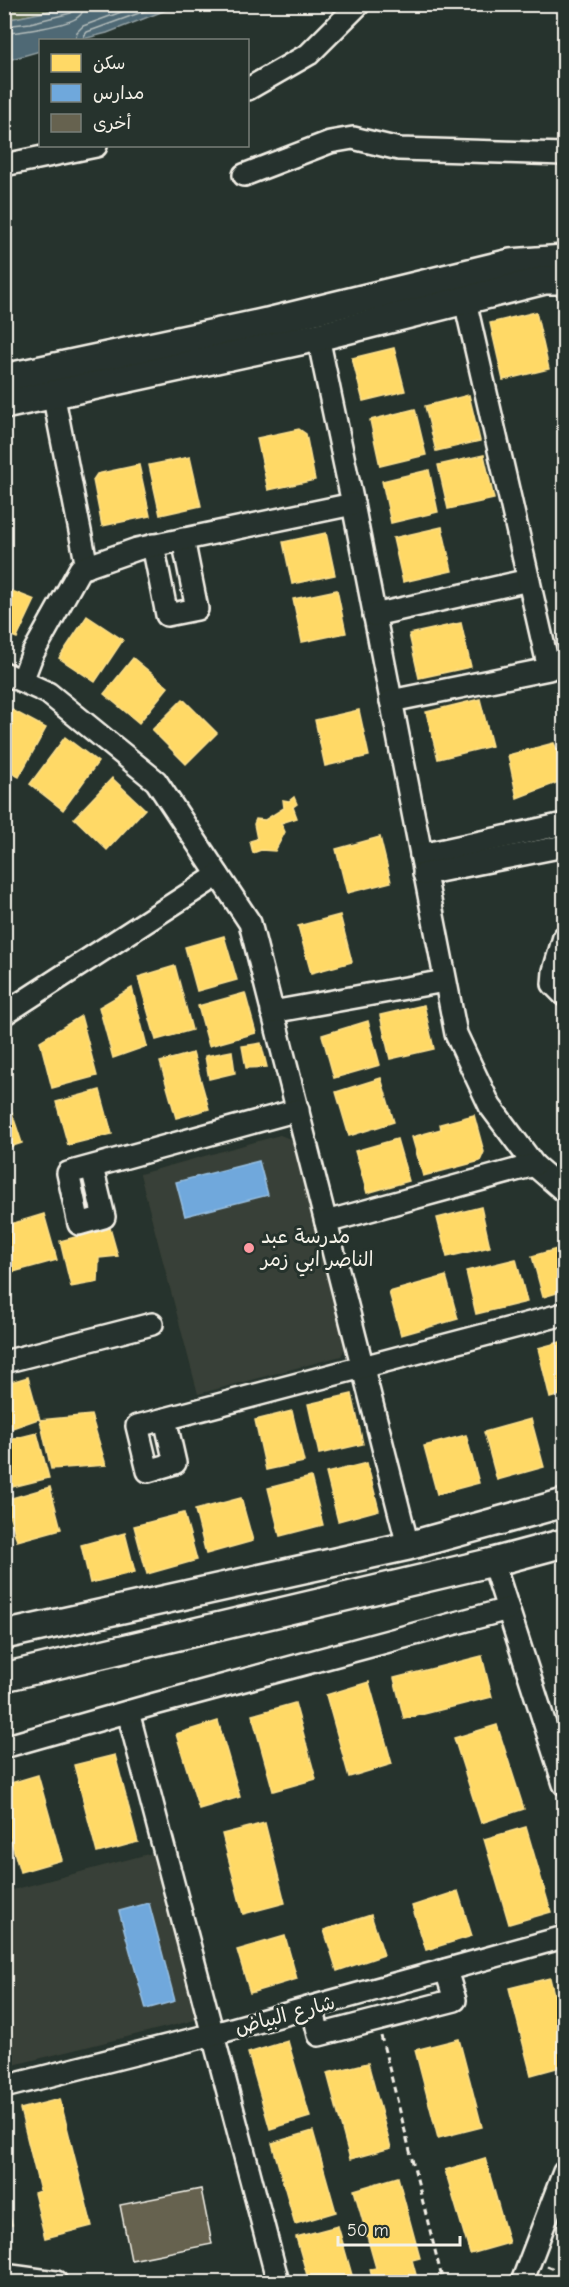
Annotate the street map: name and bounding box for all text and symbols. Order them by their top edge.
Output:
legend [39,39,249,147]
text: سكن [93,53,125,74]
text: مدارس [93,83,144,104]
text: أخرى [93,113,131,134]
place label: مدرسة عبد الناصر ابي زمر [259,1225,374,1277]
marker: مدرسة عبد الناصر ابي زمر [242,1241,256,1255]
street label: شارع البياض [232,1991,338,2041]
scale bar [338,2209,460,2247]
text: 50 m [347,2220,389,2241]

